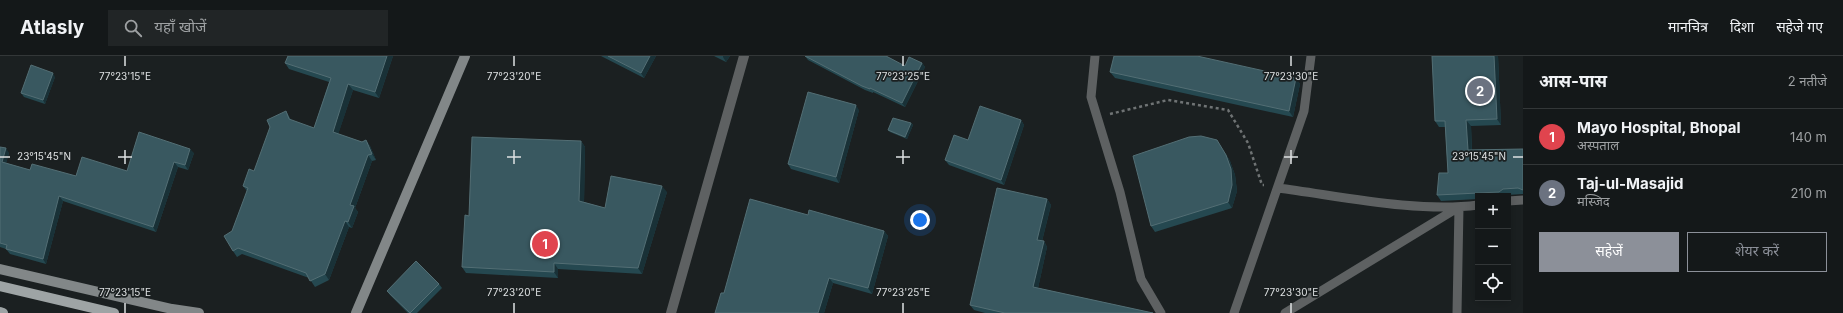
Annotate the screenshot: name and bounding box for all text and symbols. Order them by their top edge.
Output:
search box [108,10,388,46]
text: Atlasly [20,16,84,39]
icon: search [122,17,144,39]
text: यहाँ खोजें [154,17,206,36]
text: मानचित्र [1668,18,1708,35]
text: दिशा [1730,18,1754,35]
text: सहेजे गए [1776,18,1823,35]
text: 77°23'15"E [99,70,151,82]
text: 77°23'20"E [487,70,541,82]
text: 77°23'25"E [876,70,930,82]
text: 77°23'30"E [1264,70,1318,82]
text: आस-पास [1539,71,1607,91]
text: 2 नतीजे [1788,73,1827,89]
pin: 2 [1467,76,1493,106]
text: Mayo Hospital, Bhopal [1577,118,1741,137]
text: 1 [1549,129,1555,145]
text: 140 m [1790,129,1827,145]
text: अस्पताल [1577,137,1619,153]
text: 23°15'45"N [17,150,71,162]
text: 23°15'45"N [1452,150,1506,162]
text: Taj-ul-Masajid [1577,174,1684,193]
text: 2 [1548,185,1556,201]
text: 210 m [1791,185,1827,201]
map controls [1475,193,1511,301]
button: + [1475,193,1511,229]
text: मस्जिद [1577,193,1610,209]
your location [910,210,930,230]
pin: 1 [532,229,558,259]
button: − [1475,229,1511,265]
button: सहेजें [1539,232,1679,272]
button: शेयर करें [1687,232,1827,272]
button: locate [1475,265,1511,301]
text: 77°23'15"E [99,286,151,298]
text: 77°23'20"E [487,286,541,298]
text: 77°23'25"E [876,286,930,298]
text: 77°23'30"E [1264,286,1318,298]

